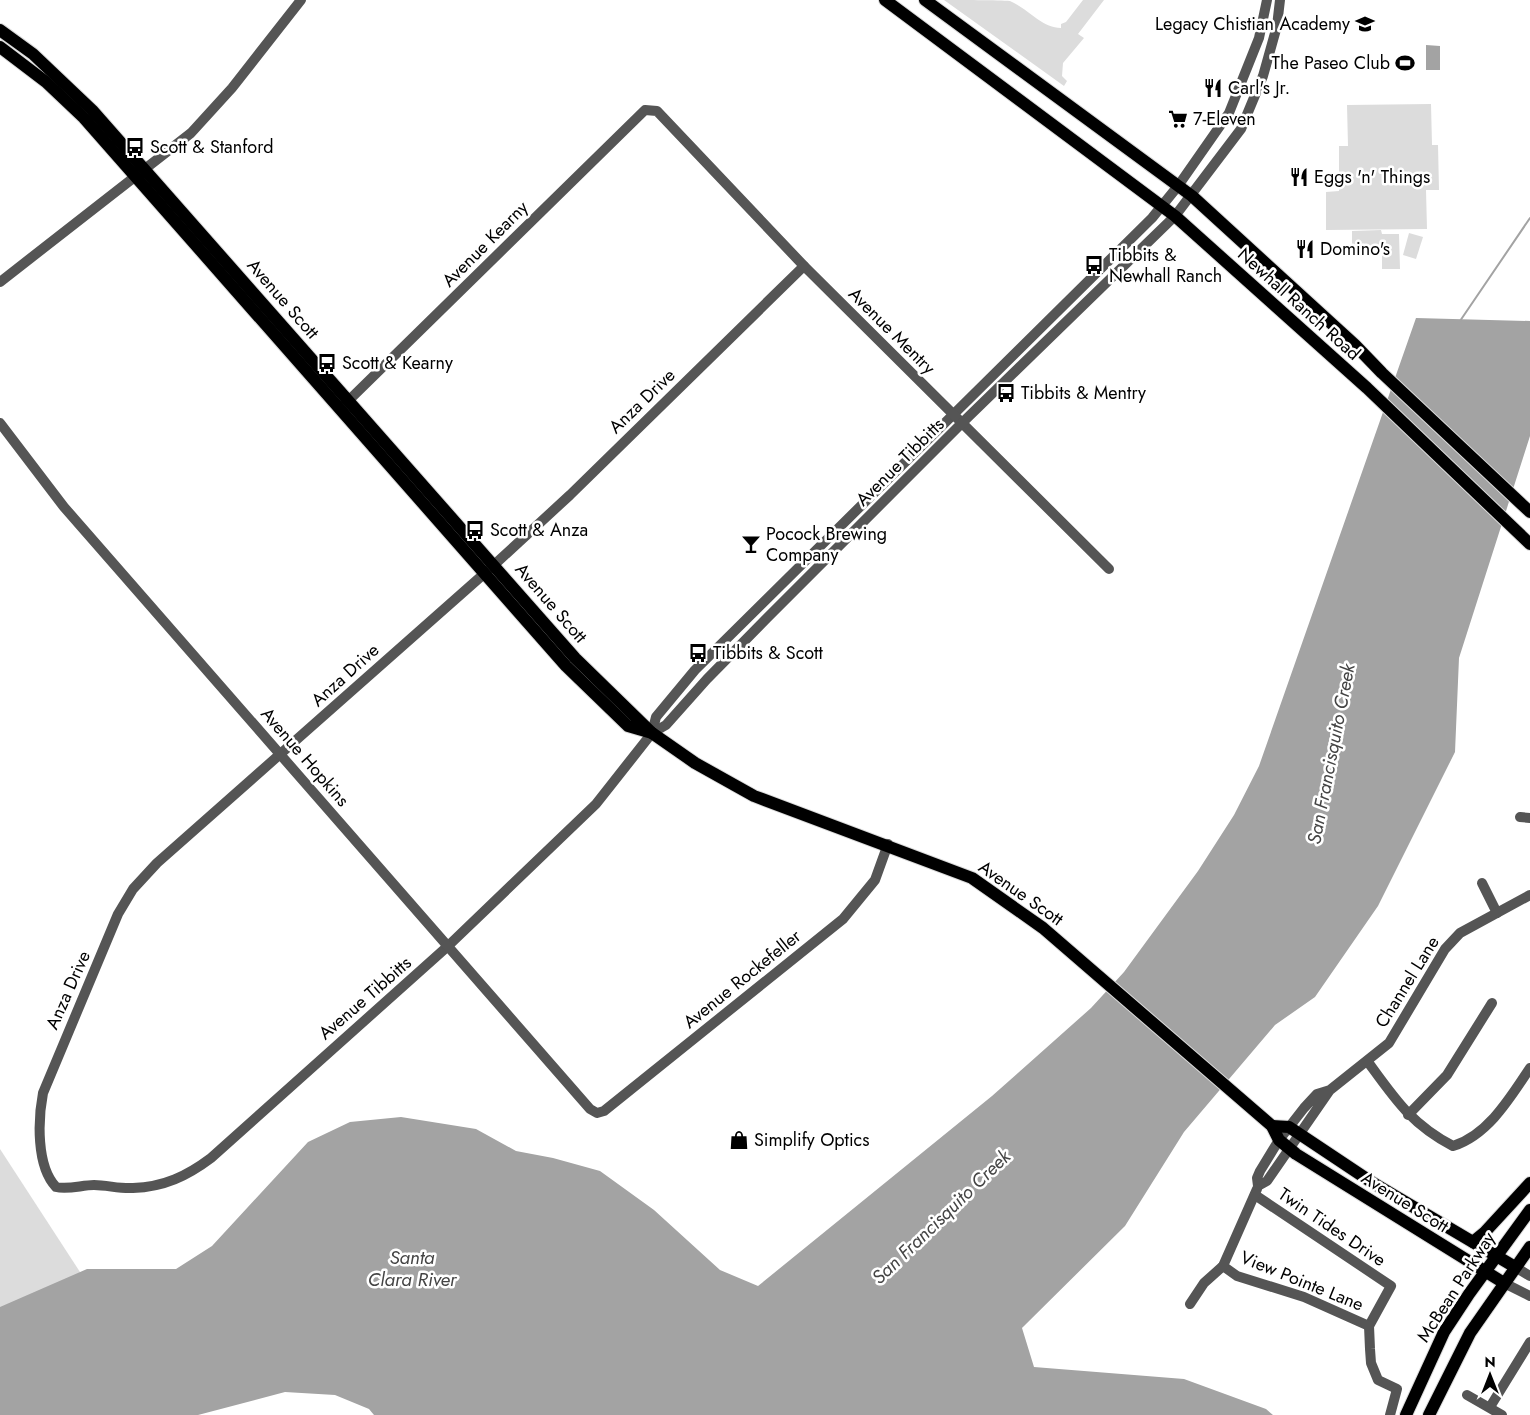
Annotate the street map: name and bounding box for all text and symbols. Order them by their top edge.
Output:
place label: Legacy Chistian Academy [1155,11,1350,37]
school or university icon: Legacy Chistian Academy [1354,13,1376,35]
place label: The Paseo Club [1272,50,1390,76]
sports icon: The Paseo Club [1394,52,1416,74]
place label: Carl's Jr. [1228,75,1290,101]
restaurant icon: Carl's Jr. [1202,77,1224,99]
place label: 7-Eleven [1193,106,1256,132]
supermarket icon: 7-Eleven [1167,108,1189,130]
place label: Scott & Stanford [150,134,274,160]
bus stop icon: Scott & Stanford [124,136,146,158]
place label: Eggs 'n' Things [1314,164,1430,190]
restaurant icon: Eggs 'n' Things [1288,166,1310,188]
street label: Avenue Kearny [436,195,534,293]
place label: Domino's [1320,236,1390,262]
restaurant icon: Domino's [1294,238,1316,260]
place label: Tibbits & Newhall Ranch [1109,242,1222,289]
street label: Newhall Ranch Road [1232,242,1366,366]
street label: Avenue Scott [241,253,326,345]
bus stop icon: Tibbits & Newhall Ranch [1083,254,1105,276]
street label: Avenue Mentry [843,282,941,380]
place label: Scott & Kearny [342,350,453,376]
bus stop icon: Scott & Kearny [316,352,338,374]
street label: Anza Drive [603,363,681,439]
place label: Tibbits & Mentry [1021,380,1146,406]
bus stop icon: Tibbits & Mentry [995,382,1017,404]
street label: Avenue Tibbitts [850,412,950,512]
place label: Scott & Anza [490,517,588,543]
bus stop icon: Scott & Anza [464,519,486,541]
place label: Pocock Brewing Company [766,521,887,568]
bar icon: Pocock Brewing Company [740,533,762,555]
street label: Avenue Scott [509,557,594,649]
street label: Anza Drive [305,637,385,713]
place label: Tibbits & Scott [713,640,823,666]
bus stop icon: Tibbits & Scott [687,642,709,664]
water label: San Francisquito Creek [1300,661,1362,847]
street label: Avenue Hopkins [255,702,355,812]
street label: Avenue Scott [973,854,1069,932]
street label: Avenue Rockefeller [677,923,807,1035]
street label: Channel Lane [1369,931,1445,1033]
street label: Anza Drive [39,946,97,1034]
street label: Avenue Tibbitts [313,950,417,1046]
place label: Simplify Optics [754,1127,869,1153]
shop icon: Simplify Optics [728,1129,750,1151]
water label: San Francisquito Creek [866,1143,1017,1290]
street label: Avenue Scott [1356,1165,1454,1239]
street label: Twin Tides Drive [1273,1181,1391,1273]
street label: McBean Parkway [1410,1227,1502,1347]
water label: Santa Clara River [368,1244,458,1293]
street label: View Pointe Lane [1236,1244,1368,1318]
north arrow [1465,1350,1515,1400]
text: N [1484,1352,1496,1372]

